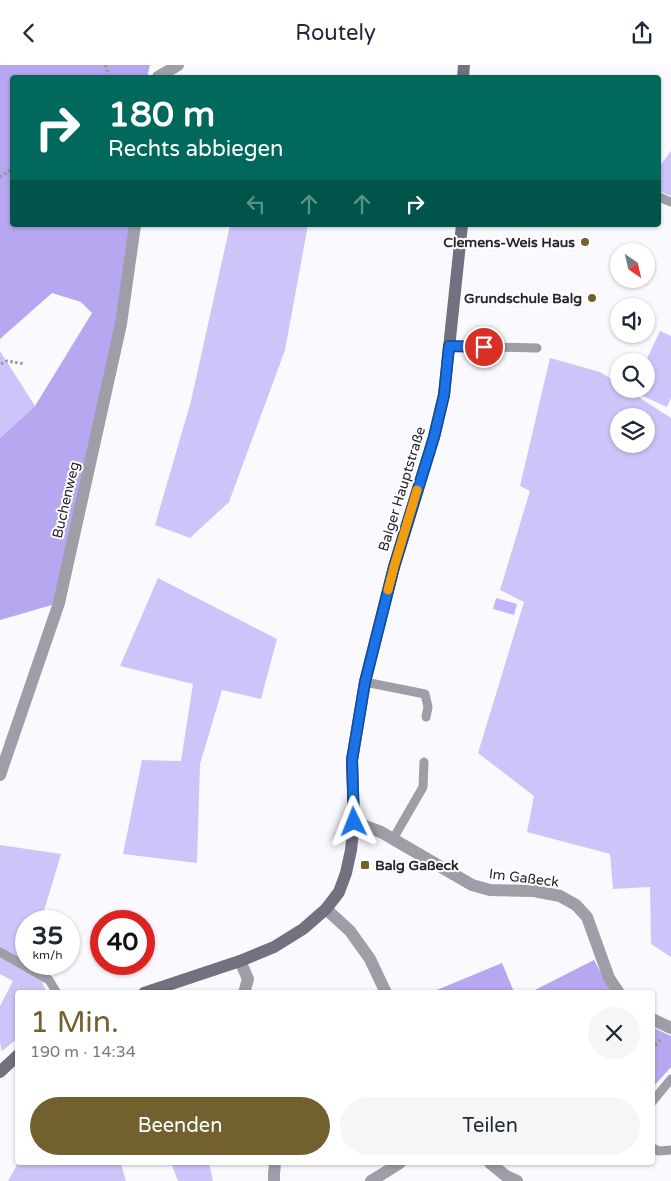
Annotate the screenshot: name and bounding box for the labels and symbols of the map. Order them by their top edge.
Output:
place label: Clemens-Weis Haus [443,234,575,251]
marker: Clemens-Weis Haus [579,236,591,248]
north arrow [610,243,655,287]
place label: Grundschule Balg [464,290,582,307]
marker: Grundschule Balg [586,292,598,304]
pin [463,326,505,368]
street label: Balger Hauptstraße [375,425,429,553]
street label: Buchenweg [49,460,83,540]
position arrow [327,795,379,847]
place label: Balg Gaßeck [375,857,459,874]
marker: Balg Gaßeck [359,859,371,871]
street label: Im Gaßeck [488,865,560,891]
speed limit sign: 40 [90,910,155,975]

